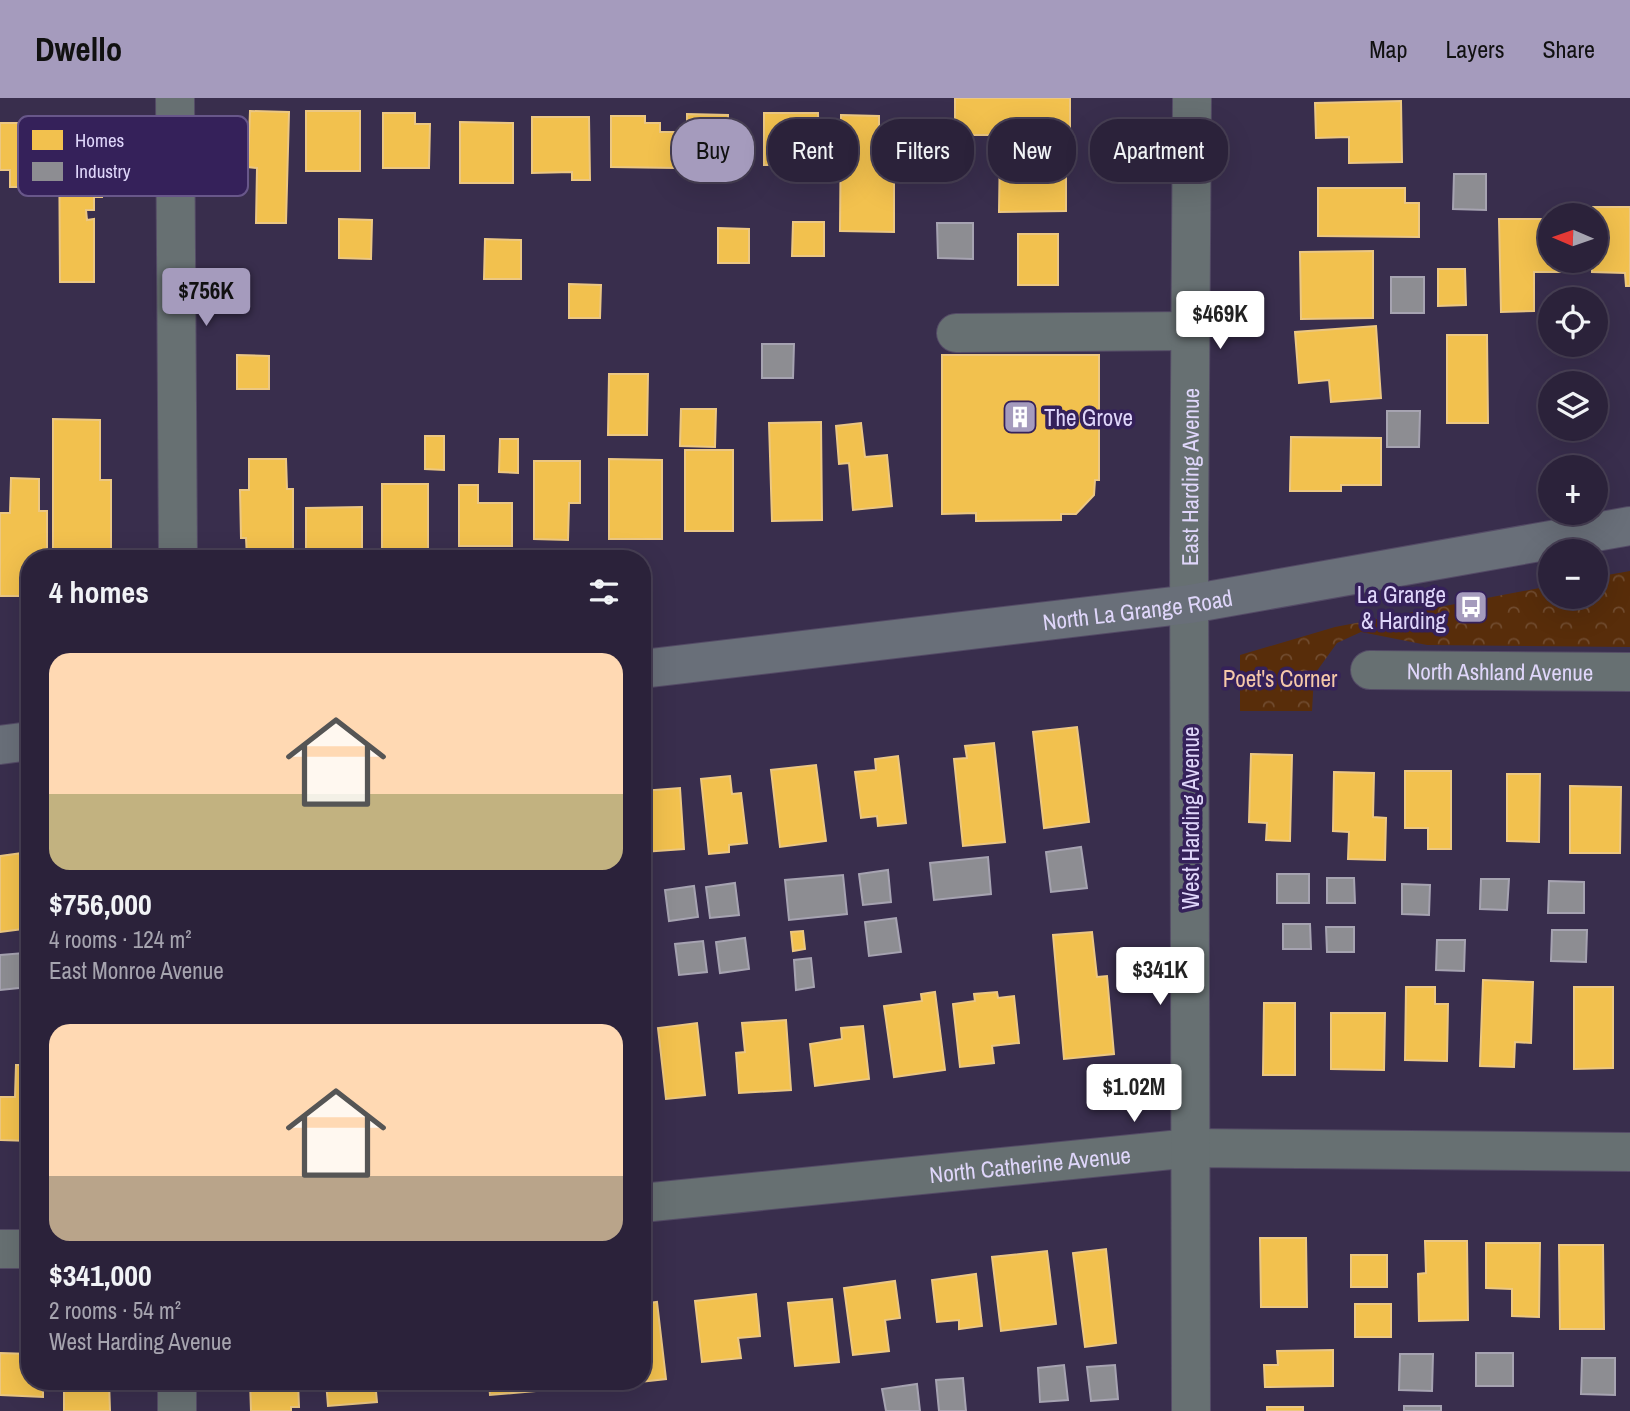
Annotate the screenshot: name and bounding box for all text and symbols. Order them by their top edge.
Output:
text: Dwello [35,27,122,71]
text: Map [1369,33,1407,65]
text: Layers [1445,33,1504,65]
text: Share [1542,33,1595,65]
legend [18,116,248,196]
chip: Buy [672,119,754,182]
chip: Rent [768,119,858,182]
chip: Filters [872,119,974,182]
chip: New [988,119,1076,182]
chip: Apartment [1090,119,1228,182]
text: Homes [75,127,125,153]
text: Industry [75,158,131,184]
north arrow [1538,203,1608,273]
map controls [1538,203,1608,609]
pin: $756K [157,268,255,328]
text: $756K [178,275,234,306]
button: locate [1538,287,1608,357]
pin: $469K [1171,292,1269,351]
text: $469K [1192,298,1248,329]
button: layers [1538,371,1608,441]
street label: East Harding Avenue [1173,388,1206,566]
building icon: The Grove [1001,398,1039,436]
place label: The Grove [1044,402,1133,433]
button: + [1538,455,1608,525]
button: − [1538,539,1608,609]
text: 4 homes [49,572,149,612]
icon: filters [585,573,623,611]
place label: La Grange & Harding [1357,579,1447,636]
street label: North La Grange Road [1041,581,1235,637]
bus stop icon: La Grange & Harding [1452,588,1490,626]
street label: North Ashland Avenue [1407,655,1593,687]
park label: Poet's Corner [1223,663,1338,694]
icon: home [273,699,399,825]
street label: West Harding Avenue [1175,727,1206,909]
text: $756,000 [49,884,152,924]
text: 4 rooms · 124 m² [49,924,192,955]
pin: $341K [1111,948,1209,1007]
text: $341K [1132,954,1188,985]
text: East Monroe Avenue [49,955,224,986]
pin: $1.02M [1077,1065,1191,1124]
icon: home [273,1070,399,1196]
text: $1.02M [1103,1071,1165,1102]
street label: North Catherine Avenue [928,1139,1132,1190]
text: $341,000 [49,1255,152,1295]
text: 2 rooms · 54 m² [49,1295,181,1326]
text: West Harding Avenue [49,1326,232,1357]

